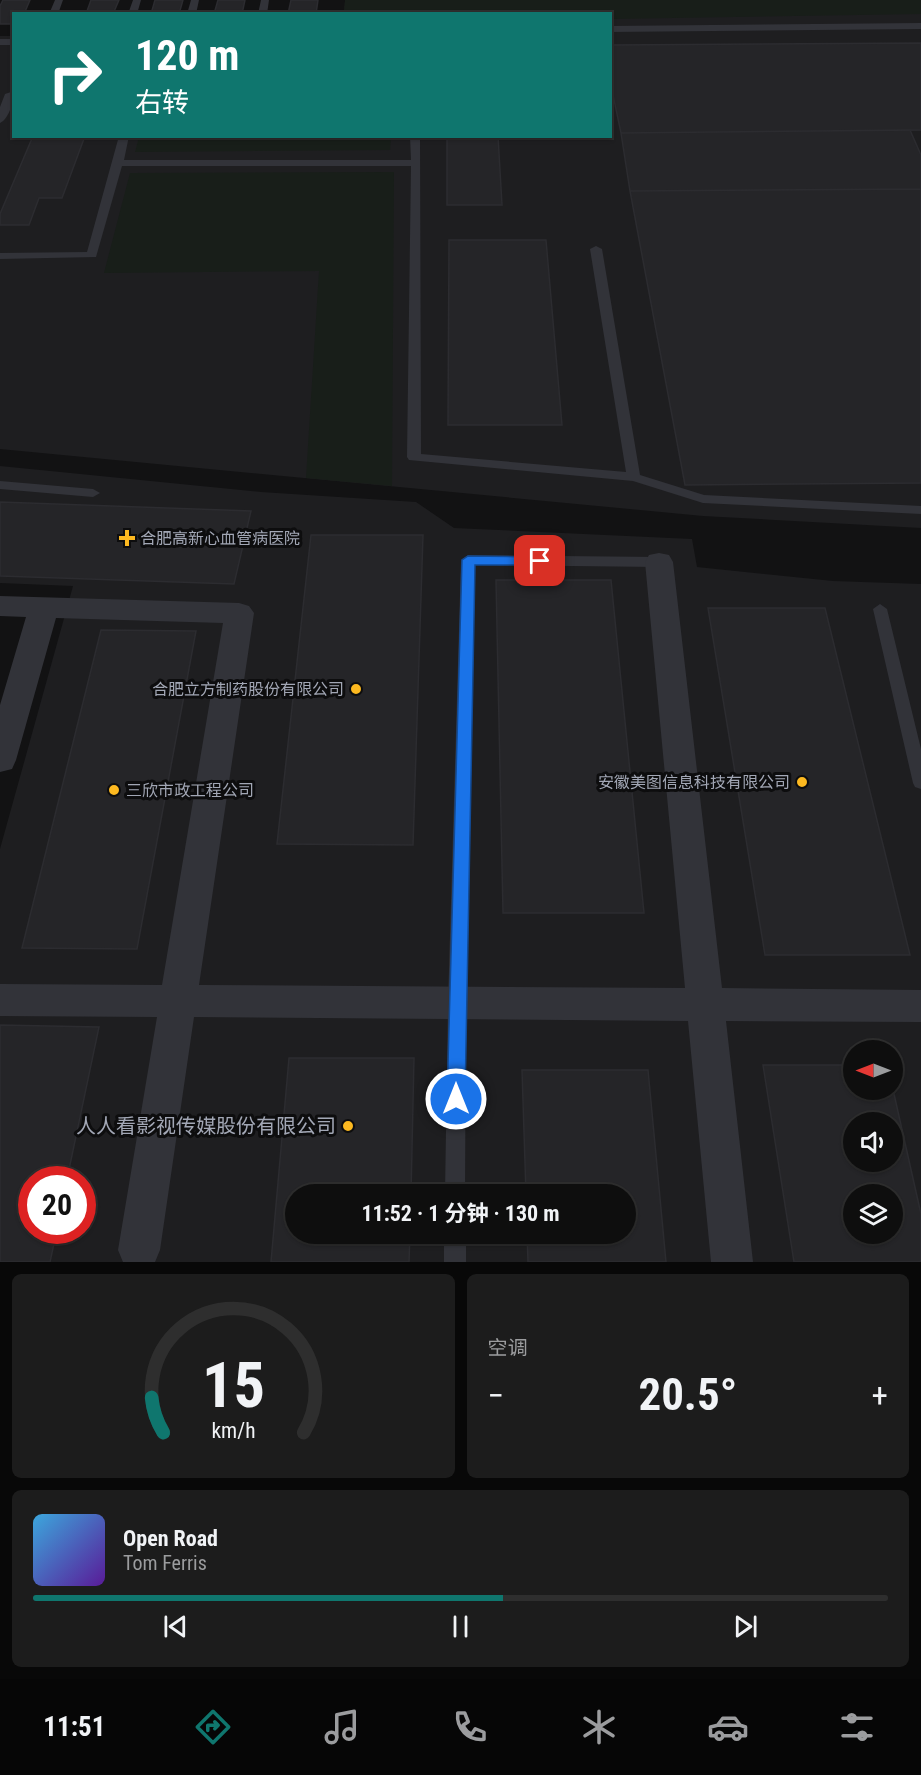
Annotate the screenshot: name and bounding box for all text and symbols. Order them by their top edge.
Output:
text: 120 m [135,31,240,80]
icon: right [36,36,114,114]
text: 右转 [135,87,189,119]
marker: 合肥高新心血管病医院 [118,529,136,547]
place label: 合肥高新心血管病医院 [140,529,300,548]
pin [514,535,565,586]
icon: arrive [523,544,556,577]
place label: 合肥立方制药股份有限公司 [152,680,344,699]
marker: 合肥立方制药股份有限公司 [349,682,363,696]
place label: 安徽美图信息科技有限公司 [598,773,790,792]
marker: 安徽美图信息科技有限公司 [795,775,809,789]
place label: 三欣市政工程公司 [126,781,254,800]
marker: 三欣市政工程公司 [107,783,121,797]
north arrow [843,1040,903,1100]
map controls [843,1040,903,1244]
position arrow [424,1067,488,1131]
button: sound [843,1112,903,1172]
place label: 人人看影视传媒股份有限公司 [76,1114,336,1138]
marker: 人人看影视传媒股份有限公司 [341,1119,355,1133]
speed limit sign: 20 [18,1166,96,1244]
button: layers [843,1184,903,1244]
text: 11:52 · 1 分钟 · 130 m [361,1201,560,1226]
text: 空调 [488,1336,528,1360]
text: 15 [202,1349,265,1422]
text: 20.5° [638,1368,737,1421]
text: − [488,1376,504,1415]
text: + [872,1376,888,1415]
text: km/h [211,1418,255,1443]
text: Open Road [123,1526,218,1551]
text: Tom Ferris [123,1551,207,1575]
icon: previous [159,1610,192,1643]
icon: pause [444,1610,477,1643]
icon: next [729,1610,762,1643]
icon: directions [192,1706,234,1748]
icon: music [321,1706,363,1748]
icon: phone [449,1706,491,1748]
icon: climate [578,1706,620,1748]
icon: car [707,1706,749,1748]
icon: filters [836,1706,878,1748]
text: 11:51 [43,1711,105,1743]

